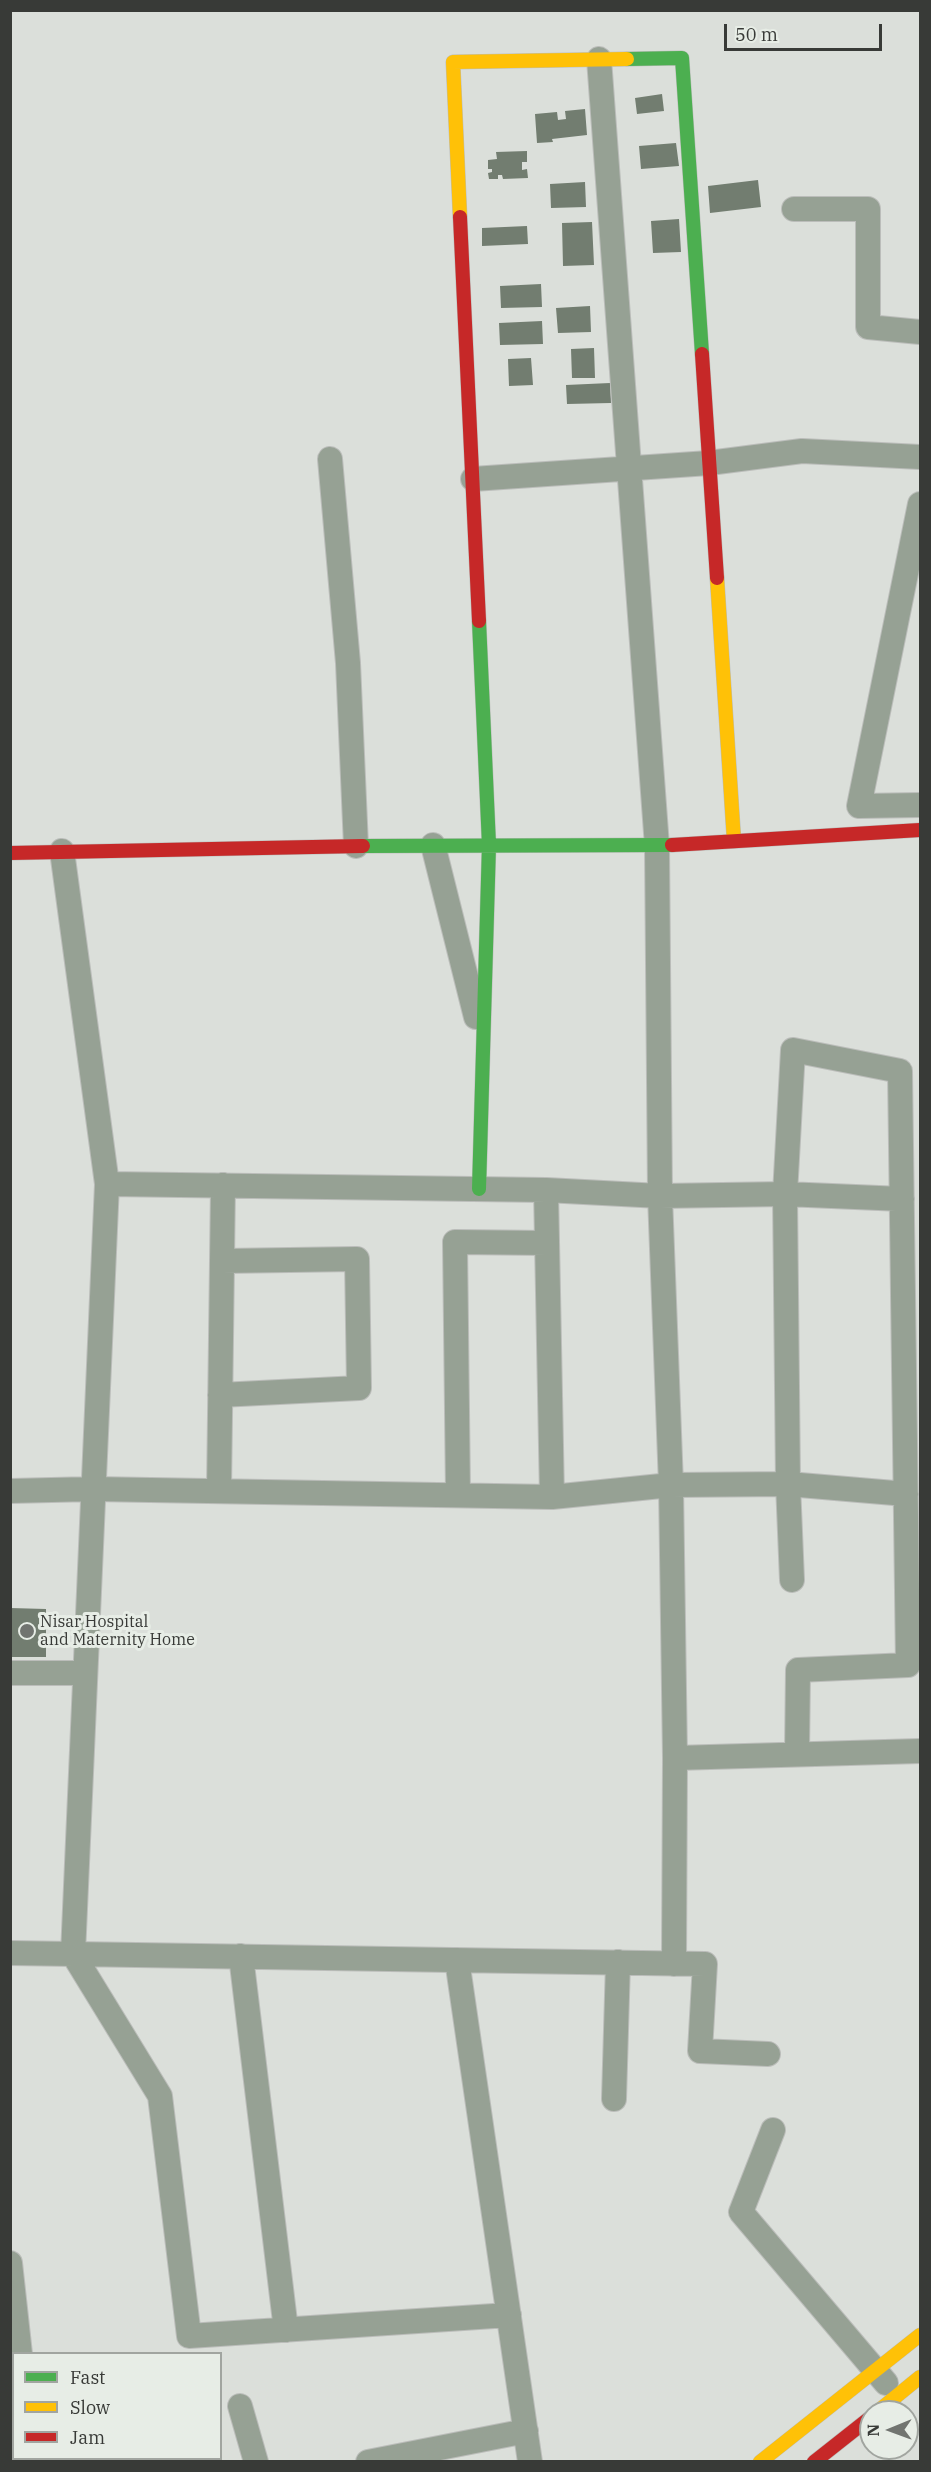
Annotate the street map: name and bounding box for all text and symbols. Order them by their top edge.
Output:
scale bar [727,12,884,50]
text: 50 m [735,23,778,46]
place label: Nisar Hospital and Maternity Home [40,1612,195,1650]
marker: Nisar Hospital and Maternity Home [18,1622,36,1640]
legend [12,2352,222,2460]
text: Fast [70,2366,105,2389]
text: Slow [70,2396,110,2419]
north arrow [859,2400,919,2460]
text: N [863,2424,883,2437]
text: Jam [70,2426,105,2449]

